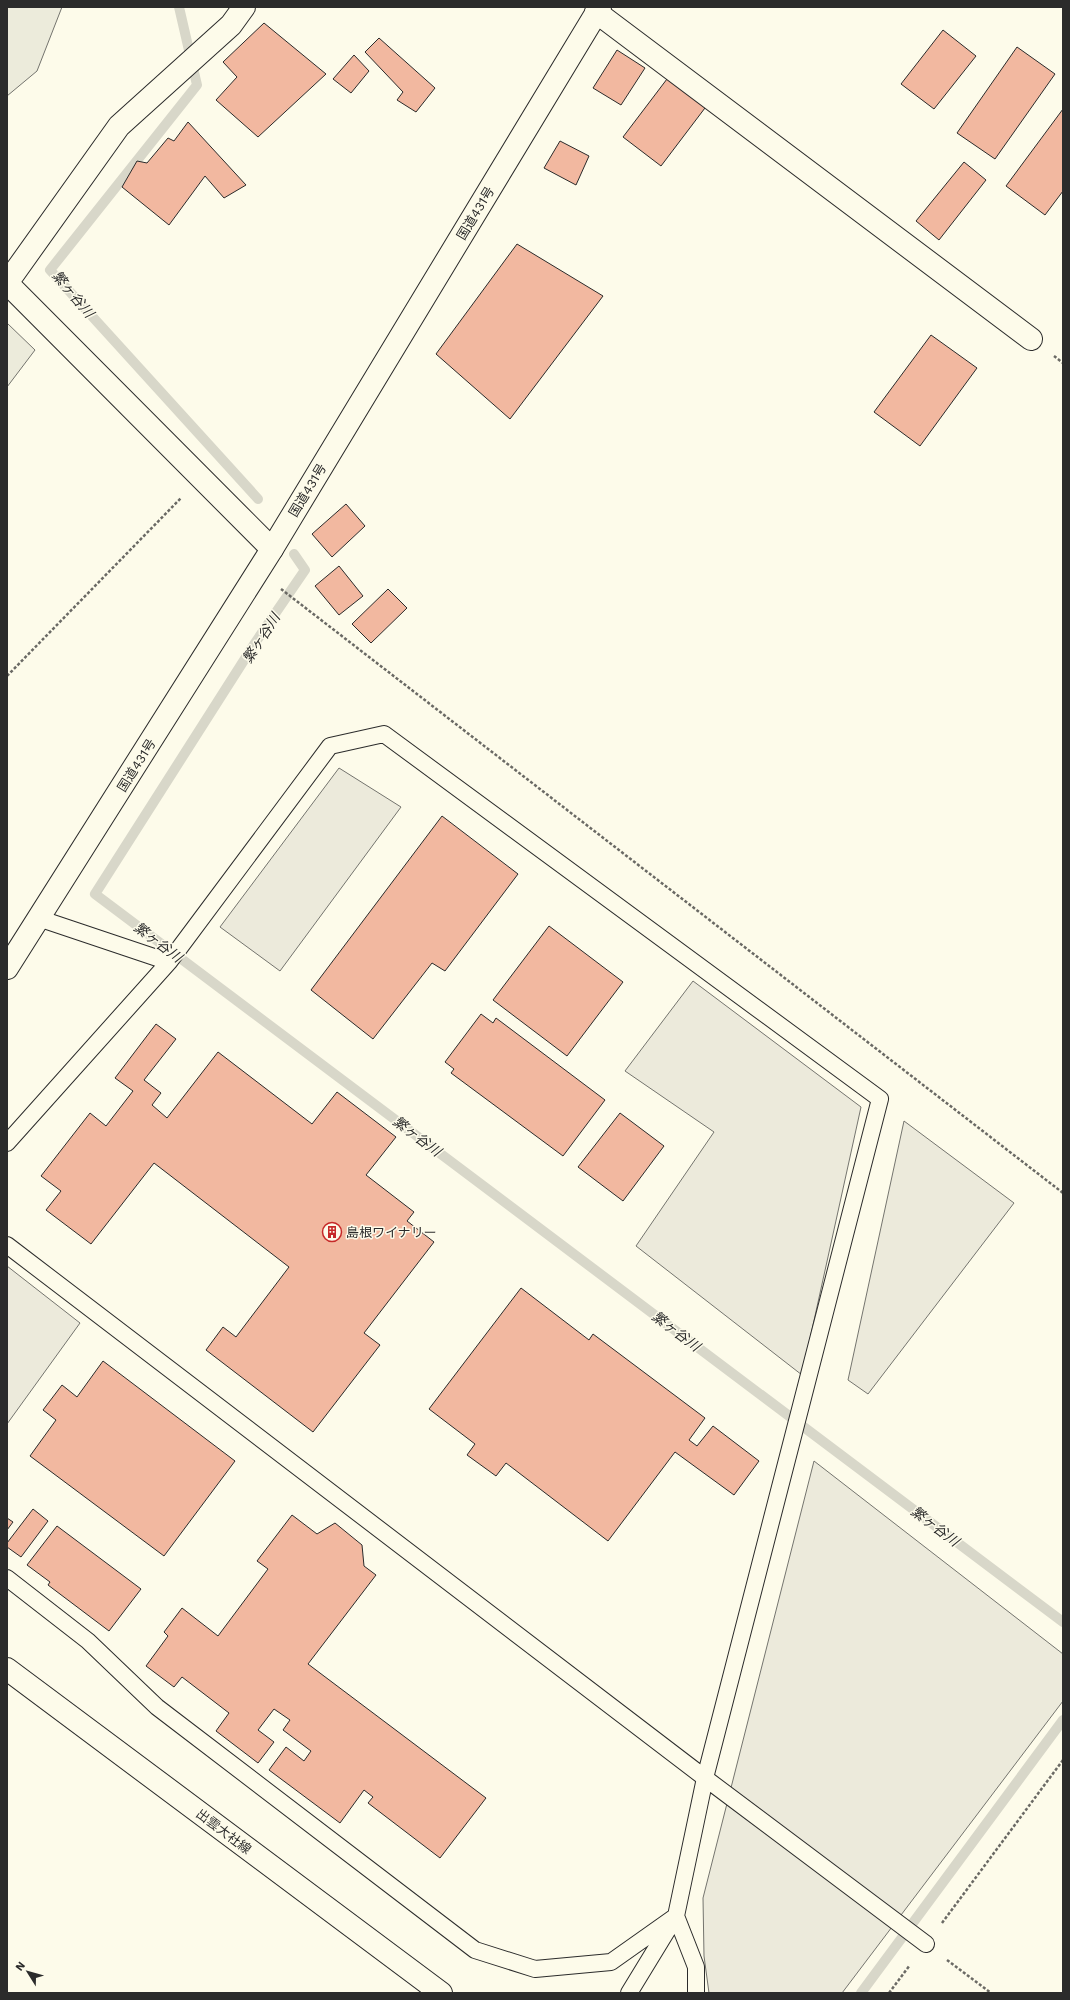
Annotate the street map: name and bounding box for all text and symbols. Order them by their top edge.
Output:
street label: 国道431号 [454,184,497,243]
water label: 繁ヶ谷川 [49,267,98,322]
street label: 国道431号 [286,461,329,520]
water label: 繁ヶ谷川 [239,608,284,666]
street label: 国道431号 [114,736,159,795]
water label: 繁ヶ谷川 [131,919,187,966]
water label: 繁ヶ谷川 [390,1113,446,1160]
building icon: 島根ワイナリー [321,1221,343,1243]
place label: 島根ワイナリー [346,1225,437,1240]
water label: 繁ヶ谷川 [649,1308,705,1355]
water label: 繁ヶ谷川 [908,1503,964,1550]
street label: 出雲大社線 [193,1806,254,1857]
north arrow [8,1952,48,1992]
text: N [13,1959,28,1973]

